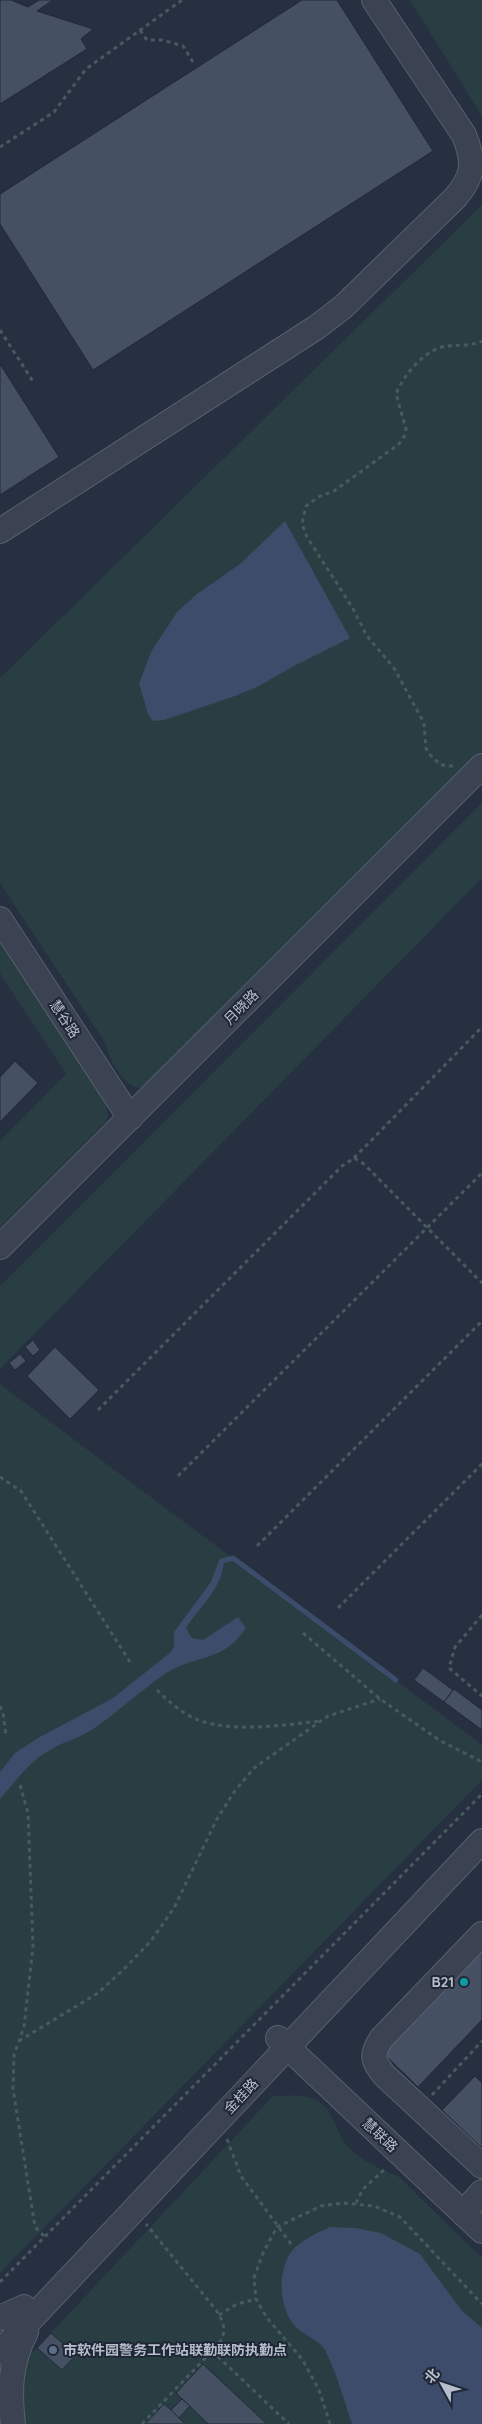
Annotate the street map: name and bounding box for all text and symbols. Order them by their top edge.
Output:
street label: 月晓路 [220,986,262,1028]
street label: 慧谷路 [46,996,84,1042]
place label: B21 [431,1973,454,1991]
marker: B21 [458,1976,470,1988]
street label: 金桂路 [220,2075,262,2117]
street label: 慧联路 [359,2114,401,2156]
place label: 市软件园警务工作站联勤联防执勤点 [63,2341,287,2359]
marker: 市软件园警务工作站联勤联防执勤点 [47,2344,59,2356]
north arrow [417,2359,467,2409]
text: 北 [421,2364,443,2387]

